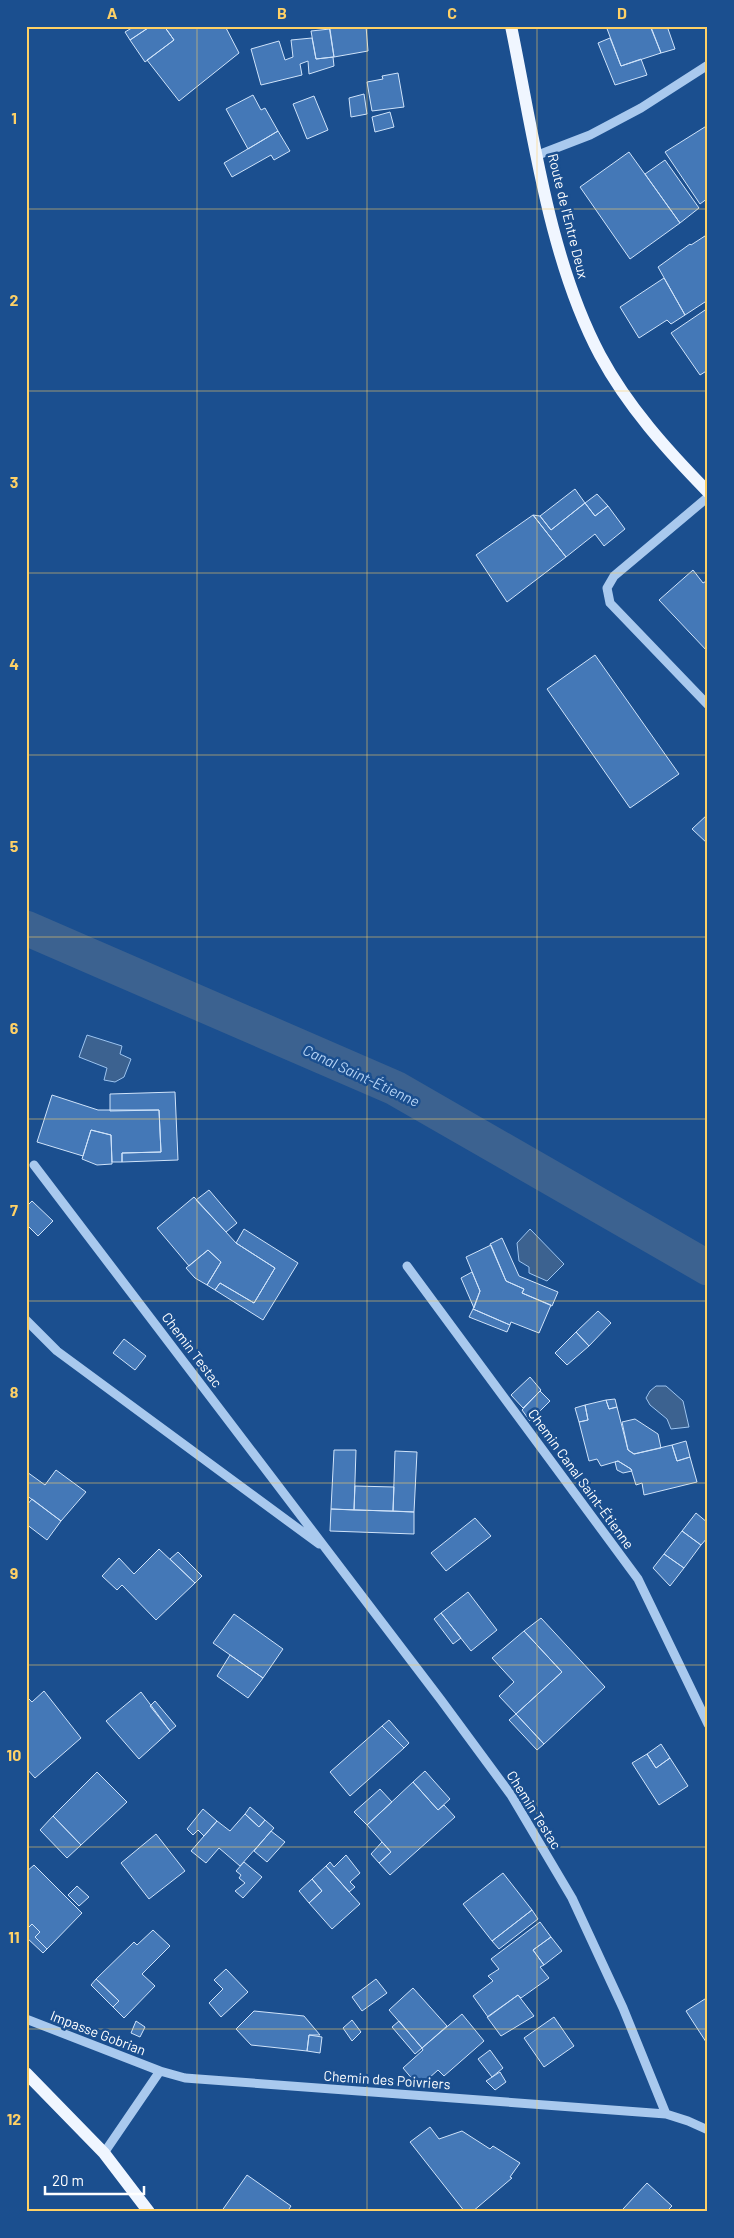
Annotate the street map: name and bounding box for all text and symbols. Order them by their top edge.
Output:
text: A [107,3,118,22]
text: B [277,3,287,22]
text: C [447,3,457,22]
text: D [617,3,627,22]
text: 1 [11,108,17,127]
street label: Route de l'Entre Deux [545,151,592,281]
text: 2 [10,290,19,309]
text: 3 [10,472,18,491]
text: 4 [9,654,19,673]
text: 5 [10,836,19,855]
text: 6 [10,1018,19,1037]
water label: Canal Saint-Étienne [300,1040,423,1110]
text: 7 [10,1200,18,1219]
street label: Chemin Testac [159,1309,226,1391]
text: 8 [10,1382,19,1401]
street label: Chemin Canal Saint-Étienne [525,1405,638,1552]
text: 9 [10,1563,18,1582]
text: 10 [7,1745,21,1764]
street label: Chemin Testac [504,1767,565,1852]
text: 11 [8,1927,20,1946]
street label: Impasse Gobrian [48,2007,148,2059]
street label: Chemin des Poivriers [323,2067,451,2092]
text: 12 [7,2109,21,2128]
scale bar [45,2163,144,2195]
text: 20 m [52,2171,84,2189]

